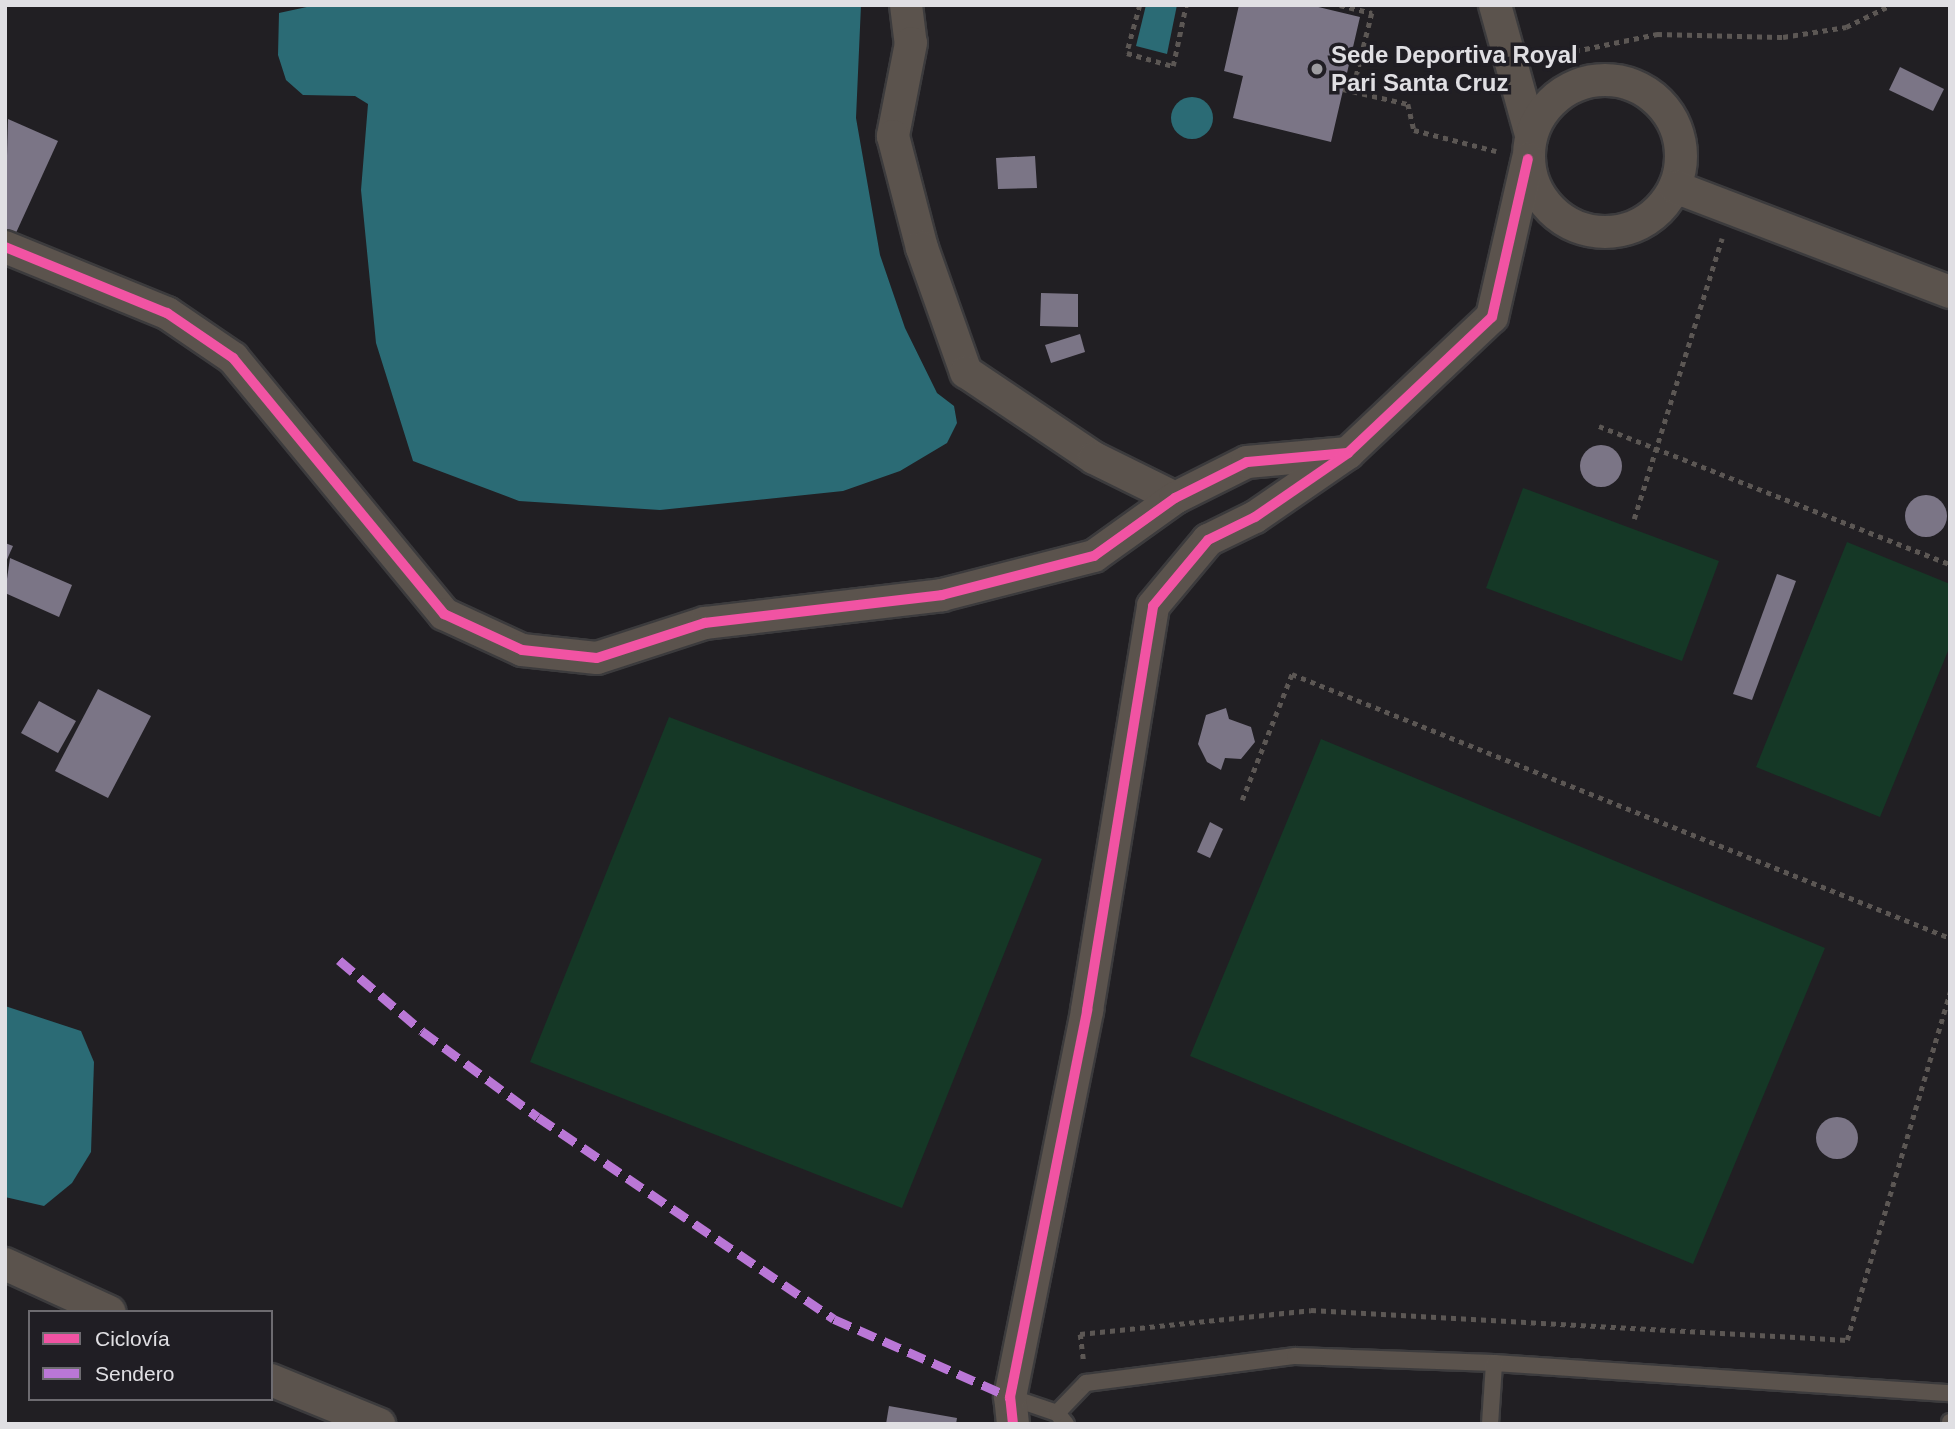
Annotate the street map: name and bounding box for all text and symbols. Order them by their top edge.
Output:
place label: Sede Deportiva Royal Pari Santa Cruz [1331,41,1578,97]
marker: Sede Deportiva Royal Pari Santa Cruz [1309,61,1325,77]
legend [28,1310,273,1401]
text: Ciclovía [95,1327,170,1350]
text: Sendero [95,1362,174,1385]

